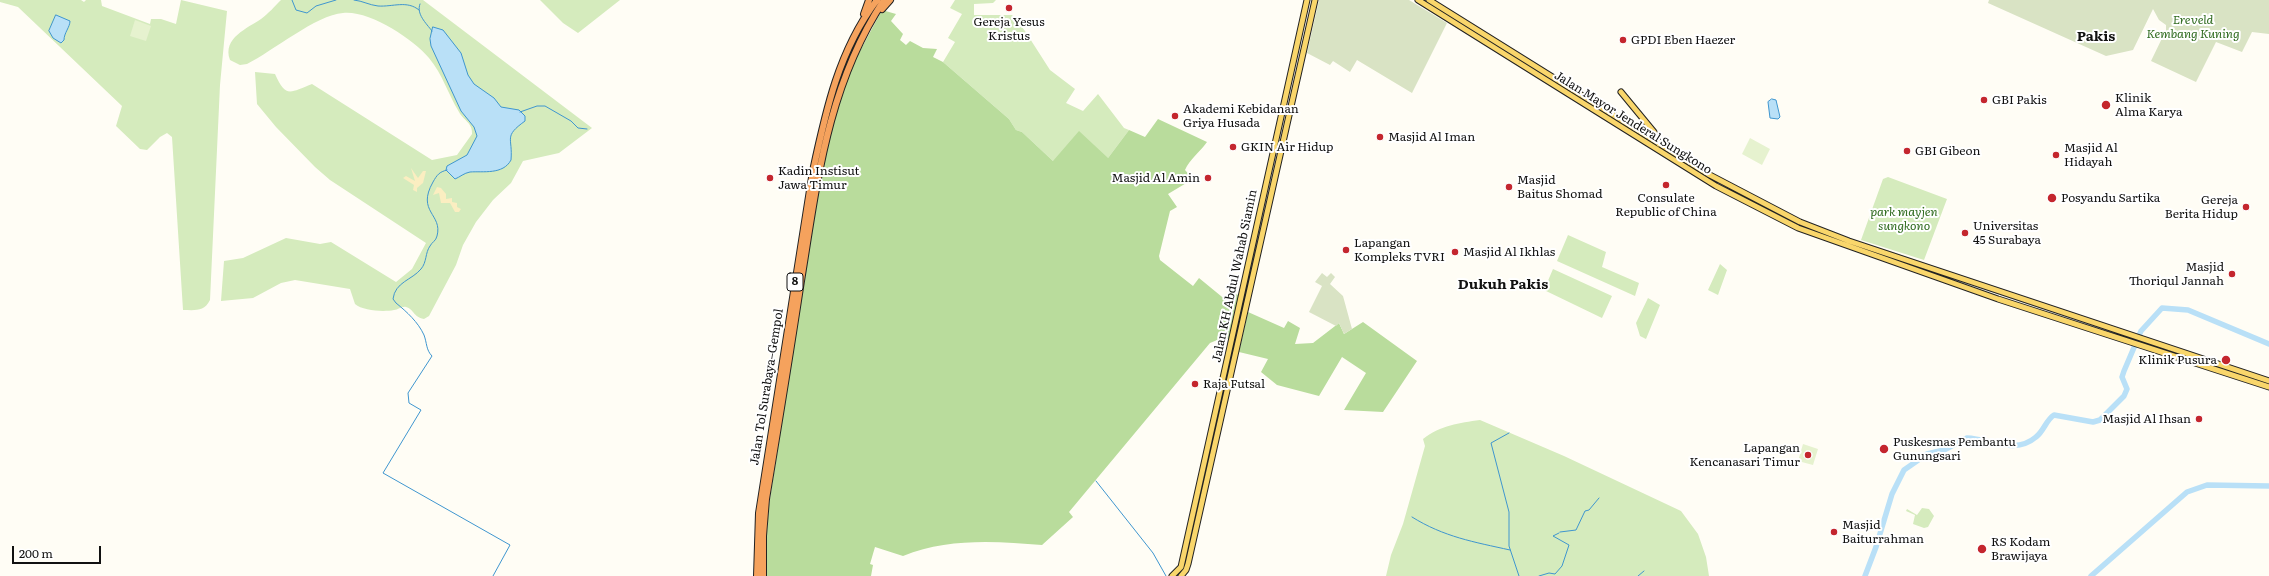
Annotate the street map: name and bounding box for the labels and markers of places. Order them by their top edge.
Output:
marker: Gereja Yesus Kristus [1004,3,1014,13]
place label: Gereja Yesus Kristus [973,15,1045,43]
place label: GPDI Eben Haezer [1631,33,1735,47]
marker: GPDI Eben Haezer [1618,35,1628,45]
place label: Klinik Alma Karya [2115,91,2182,119]
place label: GBI Pakis [1992,93,2047,107]
marker: GBI Pakis [1979,95,1989,105]
marker: Klinik Alma Karya [2100,99,2112,111]
place label: Akademi Kebidanan Griya Husada [1183,102,1299,130]
marker: Akademi Kebidanan Griya Husada [1170,111,1180,121]
place label: Masjid Al Iman [1388,130,1475,144]
marker: Masjid Al Iman [1375,132,1385,142]
place label: GKIN Air Hidup [1241,140,1334,154]
place label: Masjid Al Hidayah [2064,141,2118,169]
marker: GKIN Air Hidup [1228,142,1238,152]
place label: GBI Gibeon [1915,144,1980,158]
marker: GBI Gibeon [1902,146,1912,156]
marker: Masjid Al Hidayah [2051,150,2061,160]
place label: Kadin Instisut Jawa Timur [778,164,859,192]
place label: Masjid Al Amin [1112,171,1200,185]
marker: Kadin Instisut Jawa Timur [765,173,775,183]
marker: Masjid Al Amin [1203,173,1213,183]
place label: Masjid Baitus Shomad [1517,173,1603,201]
marker: Consulate Republic of China [1661,180,1671,190]
marker: Masjid Baitus Shomad [1504,182,1514,192]
place label: Consulate Republic of China [1615,191,1717,219]
place label: Posyandu Sartika [2061,191,2160,205]
marker: Posyandu Sartika [2046,192,2058,204]
place label: Gereja Berita Hidup [2165,193,2238,221]
marker: Gereja Berita Hidup [2241,202,2251,212]
place label: Universitas 45 Surabaya [1973,219,2041,247]
marker: Universitas 45 Surabaya [1960,228,1970,238]
place label: Lapangan Kompleks TVRI [1354,236,1445,264]
marker: Lapangan Kompleks TVRI [1341,245,1351,255]
place label: Masjid Al Ikhlas [1463,245,1555,259]
marker: Masjid Al Ikhlas [1450,247,1460,257]
place label: Masjid Thoriqul Jannah [2129,260,2224,288]
marker: Masjid Thoriqul Jannah [2227,269,2237,279]
place label: Klinik Pusura [2138,353,2217,367]
marker: Klinik Pusura [2220,354,2232,366]
place label: Raja Futsal [1203,377,1265,391]
marker: Raja Futsal [1190,379,1200,389]
place label: Masjid Al Ihsan [2102,412,2191,426]
marker: Masjid Al Ihsan [2194,414,2204,424]
place label: Puskesmas Pembantu Gunungsari [1893,435,2016,463]
place label: Lapangan Kencanasari Timur [1689,441,1800,469]
marker: Puskesmas Pembantu Gunungsari [1878,443,1890,455]
marker: Lapangan Kencanasari Timur [1803,450,1813,460]
place label: Masjid Baiturrahman [1842,518,1924,546]
marker: Masjid Baiturrahman [1829,527,1839,537]
place label: RS Kodam Brawijaya [1991,535,2050,563]
marker: RS Kodam Brawijaya [1976,543,1988,555]

